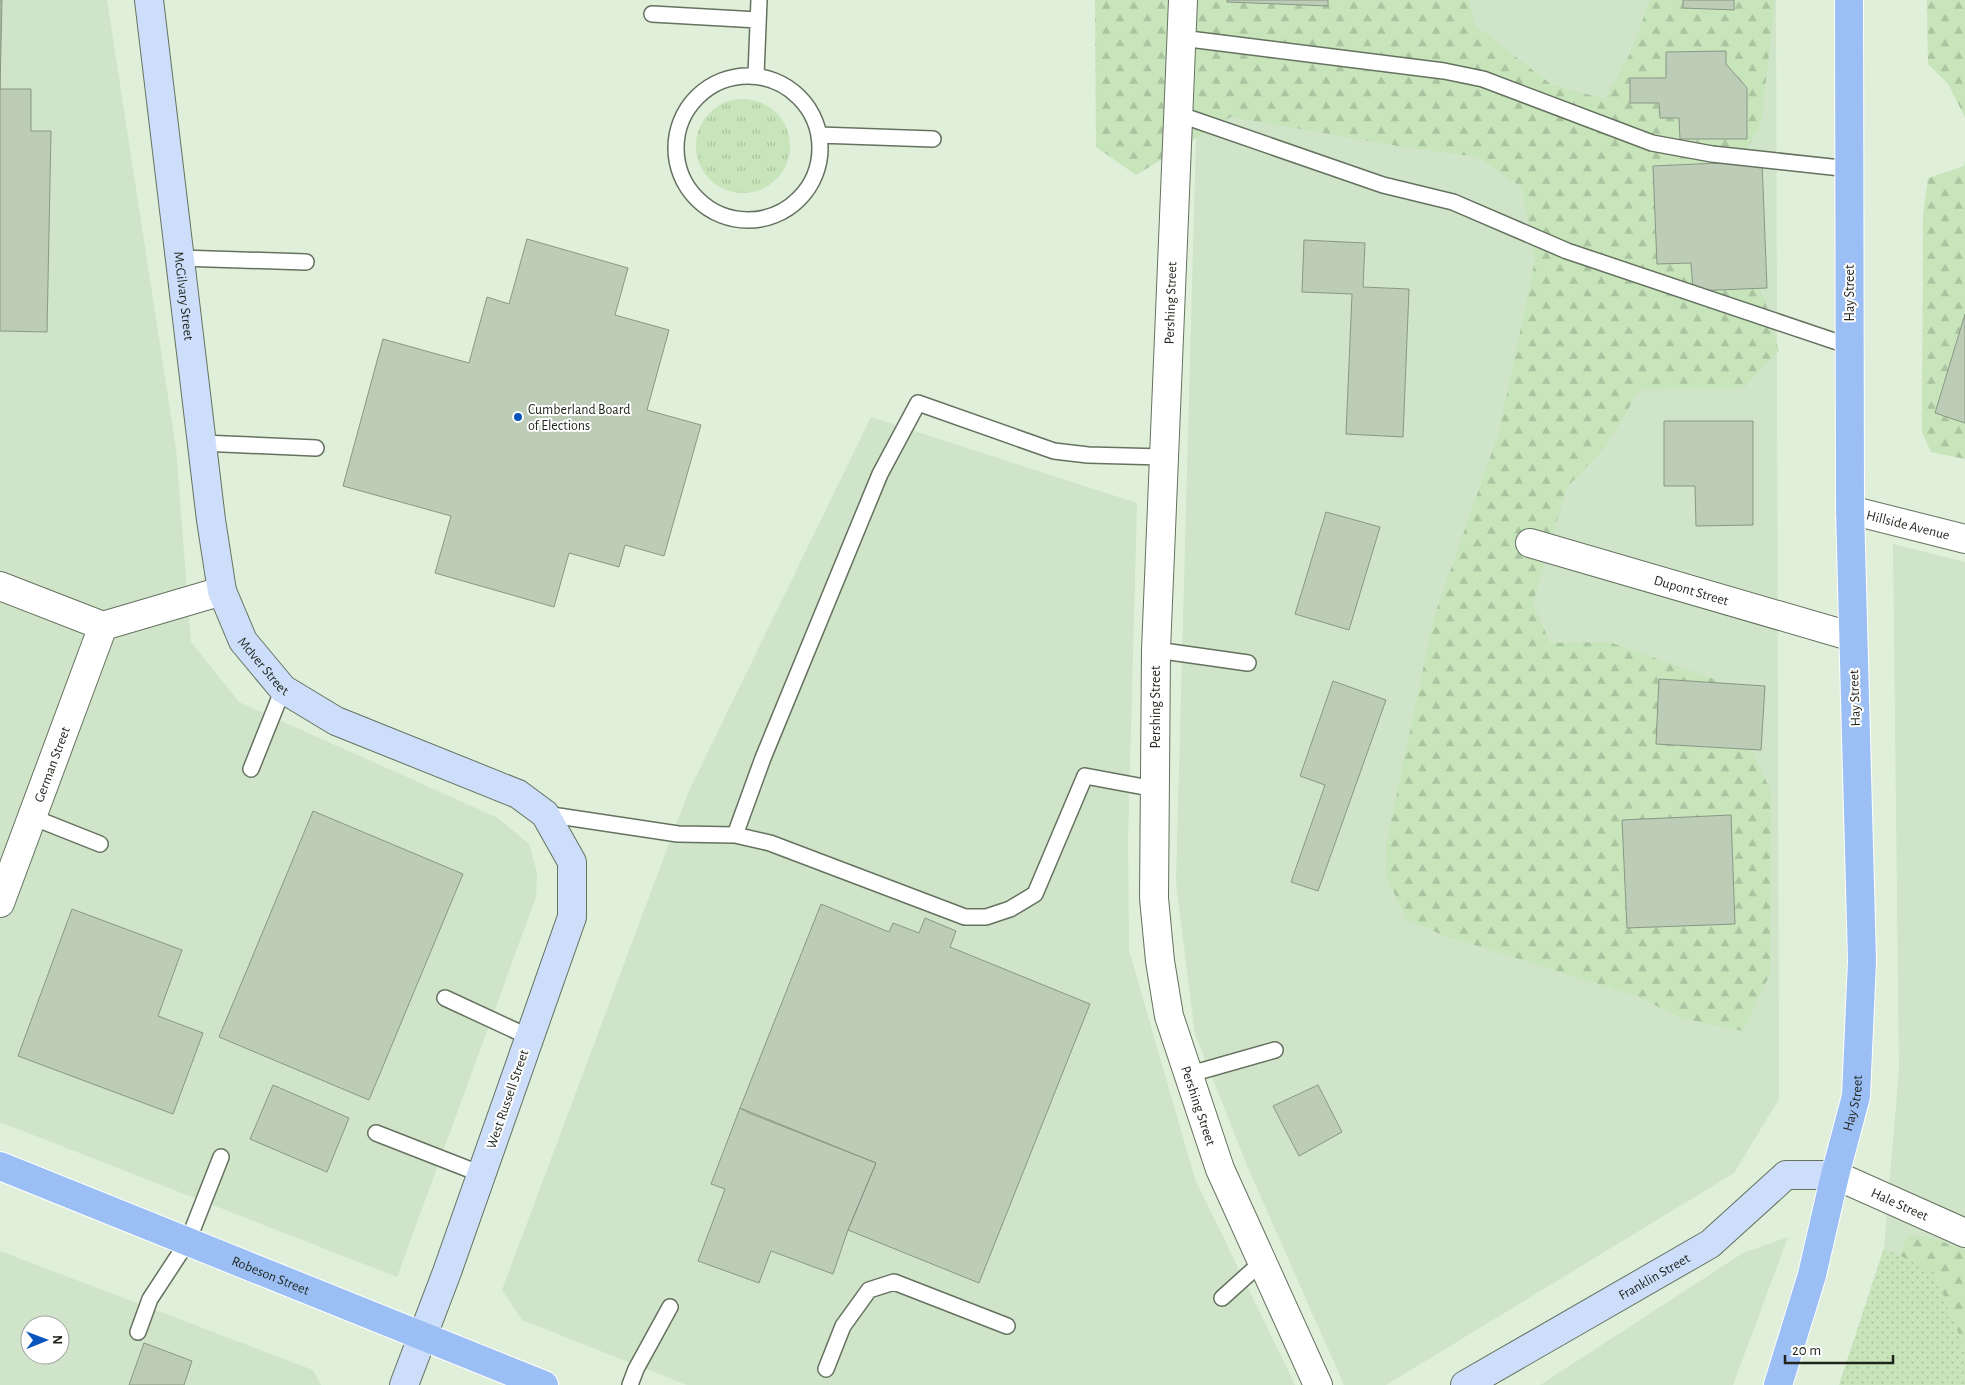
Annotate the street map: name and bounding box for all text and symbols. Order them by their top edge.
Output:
street label: McGilvary Street [171,251,196,342]
street label: Pershing Street [1163,261,1179,345]
street label: Hay Street [1843,264,1857,321]
place label: Cumberland Board of Elections [528,403,630,433]
marker: Cumberland Board of Elections [512,411,524,423]
street label: Hillside Avenue [1865,508,1951,543]
street label: Dupont Street [1652,573,1730,609]
street label: McIver Street [235,635,291,699]
street label: Pershing Street [1149,665,1163,748]
street label: Hay Street [1847,669,1863,727]
street label: German Street [32,725,73,804]
street label: West Russell Street [484,1047,532,1151]
street label: Pershing Street [1178,1064,1218,1148]
street label: Hay Street [1841,1074,1865,1133]
street label: Hale Street [1869,1186,1931,1224]
street label: Franklin Street [1617,1251,1693,1303]
street label: Robeson Street [230,1254,312,1298]
north arrow [20,1315,70,1365]
scale bar [1785,1332,1892,1364]
text: N [50,1335,64,1345]
text: 20 m [1792,1343,1821,1358]

